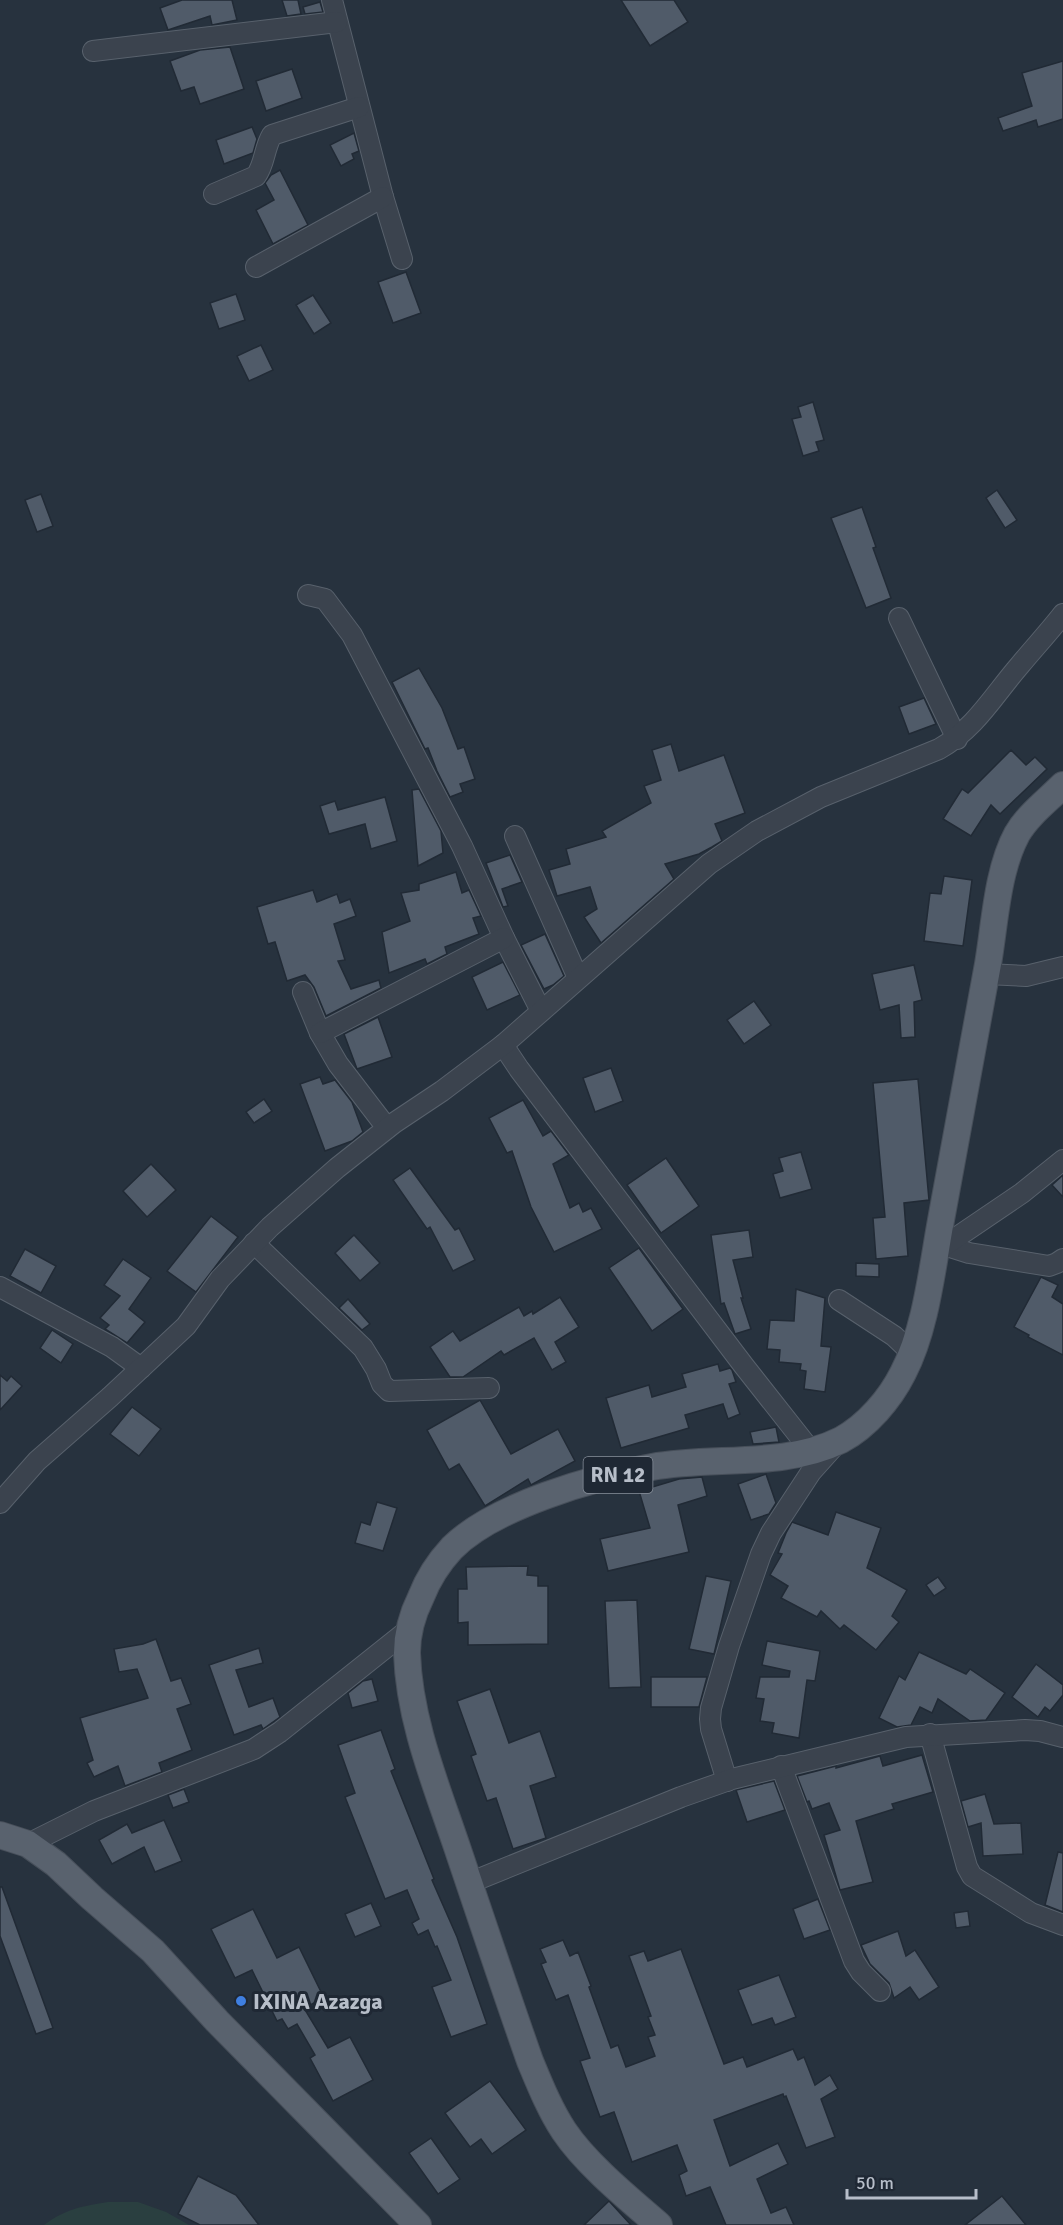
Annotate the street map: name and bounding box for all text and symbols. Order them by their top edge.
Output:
road number: RN 12 [584,1457,652,1493]
place label: IXINA Azazga [253,1988,383,2015]
marker: IXINA Azazga [234,1994,248,2008]
scale bar [847,2162,976,2200]
text: 50 m [856,2172,894,2194]

